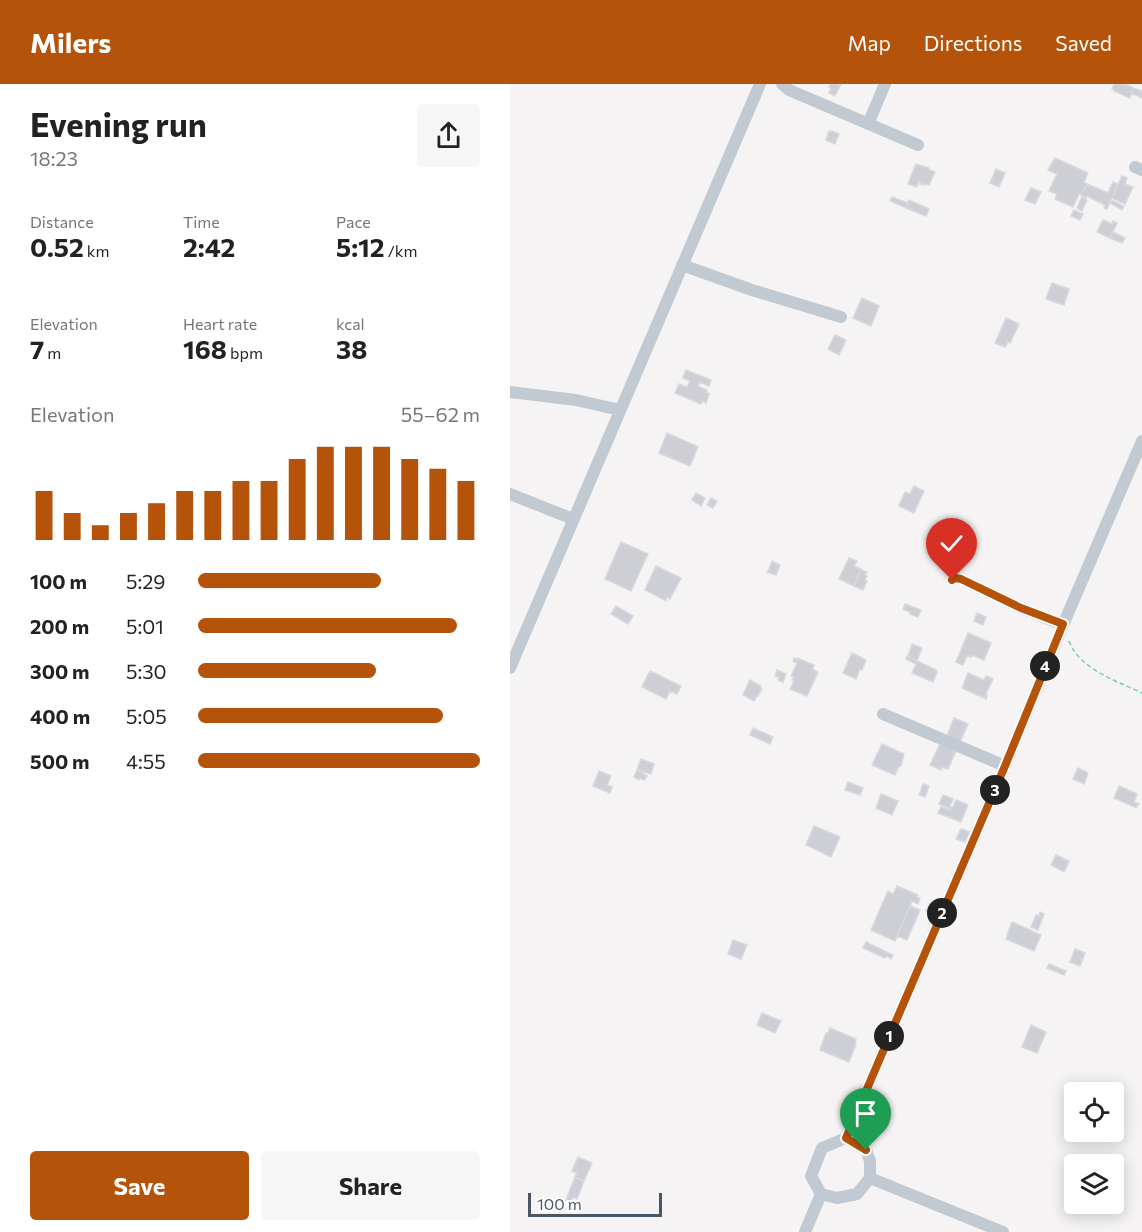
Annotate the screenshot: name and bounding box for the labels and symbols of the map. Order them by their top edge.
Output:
pin [926,518,977,580]
pin: 4 [1030,651,1060,681]
pin: 3 [980,775,1010,805]
pin: 2 [927,898,957,928]
pin: 1 [874,1021,904,1051]
pin [840,1088,891,1150]
scale bar [528,1190,662,1218]

